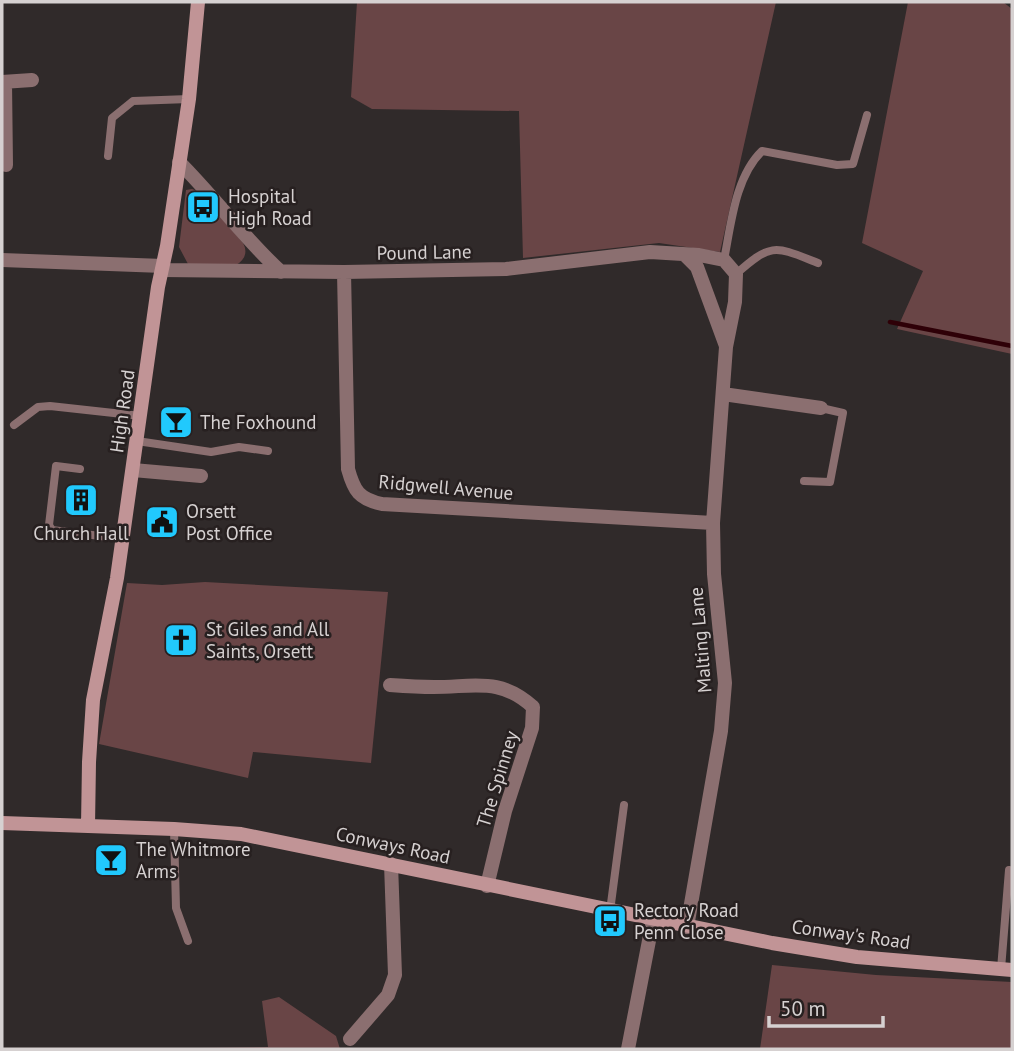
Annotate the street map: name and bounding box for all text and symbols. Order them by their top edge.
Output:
place label: Hospital High Road [228,184,312,230]
bus stop icon: Hospital High Road [184,188,222,226]
street label: Pound Lane [376,239,472,265]
street label: High Road [104,368,140,454]
bar icon: The Foxhound [157,403,195,441]
place label: The Foxhound [200,410,316,434]
street label: Ridgwell Avenue [378,469,514,505]
building icon: Church Hall [62,481,100,519]
place label: Orsett Post Office [186,499,273,545]
public building icon: Orsett Post Office [143,503,181,541]
place label: Church Hall [33,521,129,545]
street label: Malting Lane [683,586,717,694]
place label: St Giles and All Saints, Orsett [206,617,330,663]
church icon: St Giles and All Saints, Orsett [162,621,200,659]
street label: The Spinney [471,728,523,830]
street label: Conways Road [334,821,452,869]
place label: The Whitmore Arms [136,837,251,883]
bar icon: The Whitmore Arms [92,841,130,879]
place label: Rectory Road Penn Close [634,898,739,944]
bus stop icon: Rectory Road Penn Close [591,902,629,940]
street label: Conway's Road [790,914,912,954]
scale bar [769,984,883,1028]
text: 50 m [780,995,826,1022]

